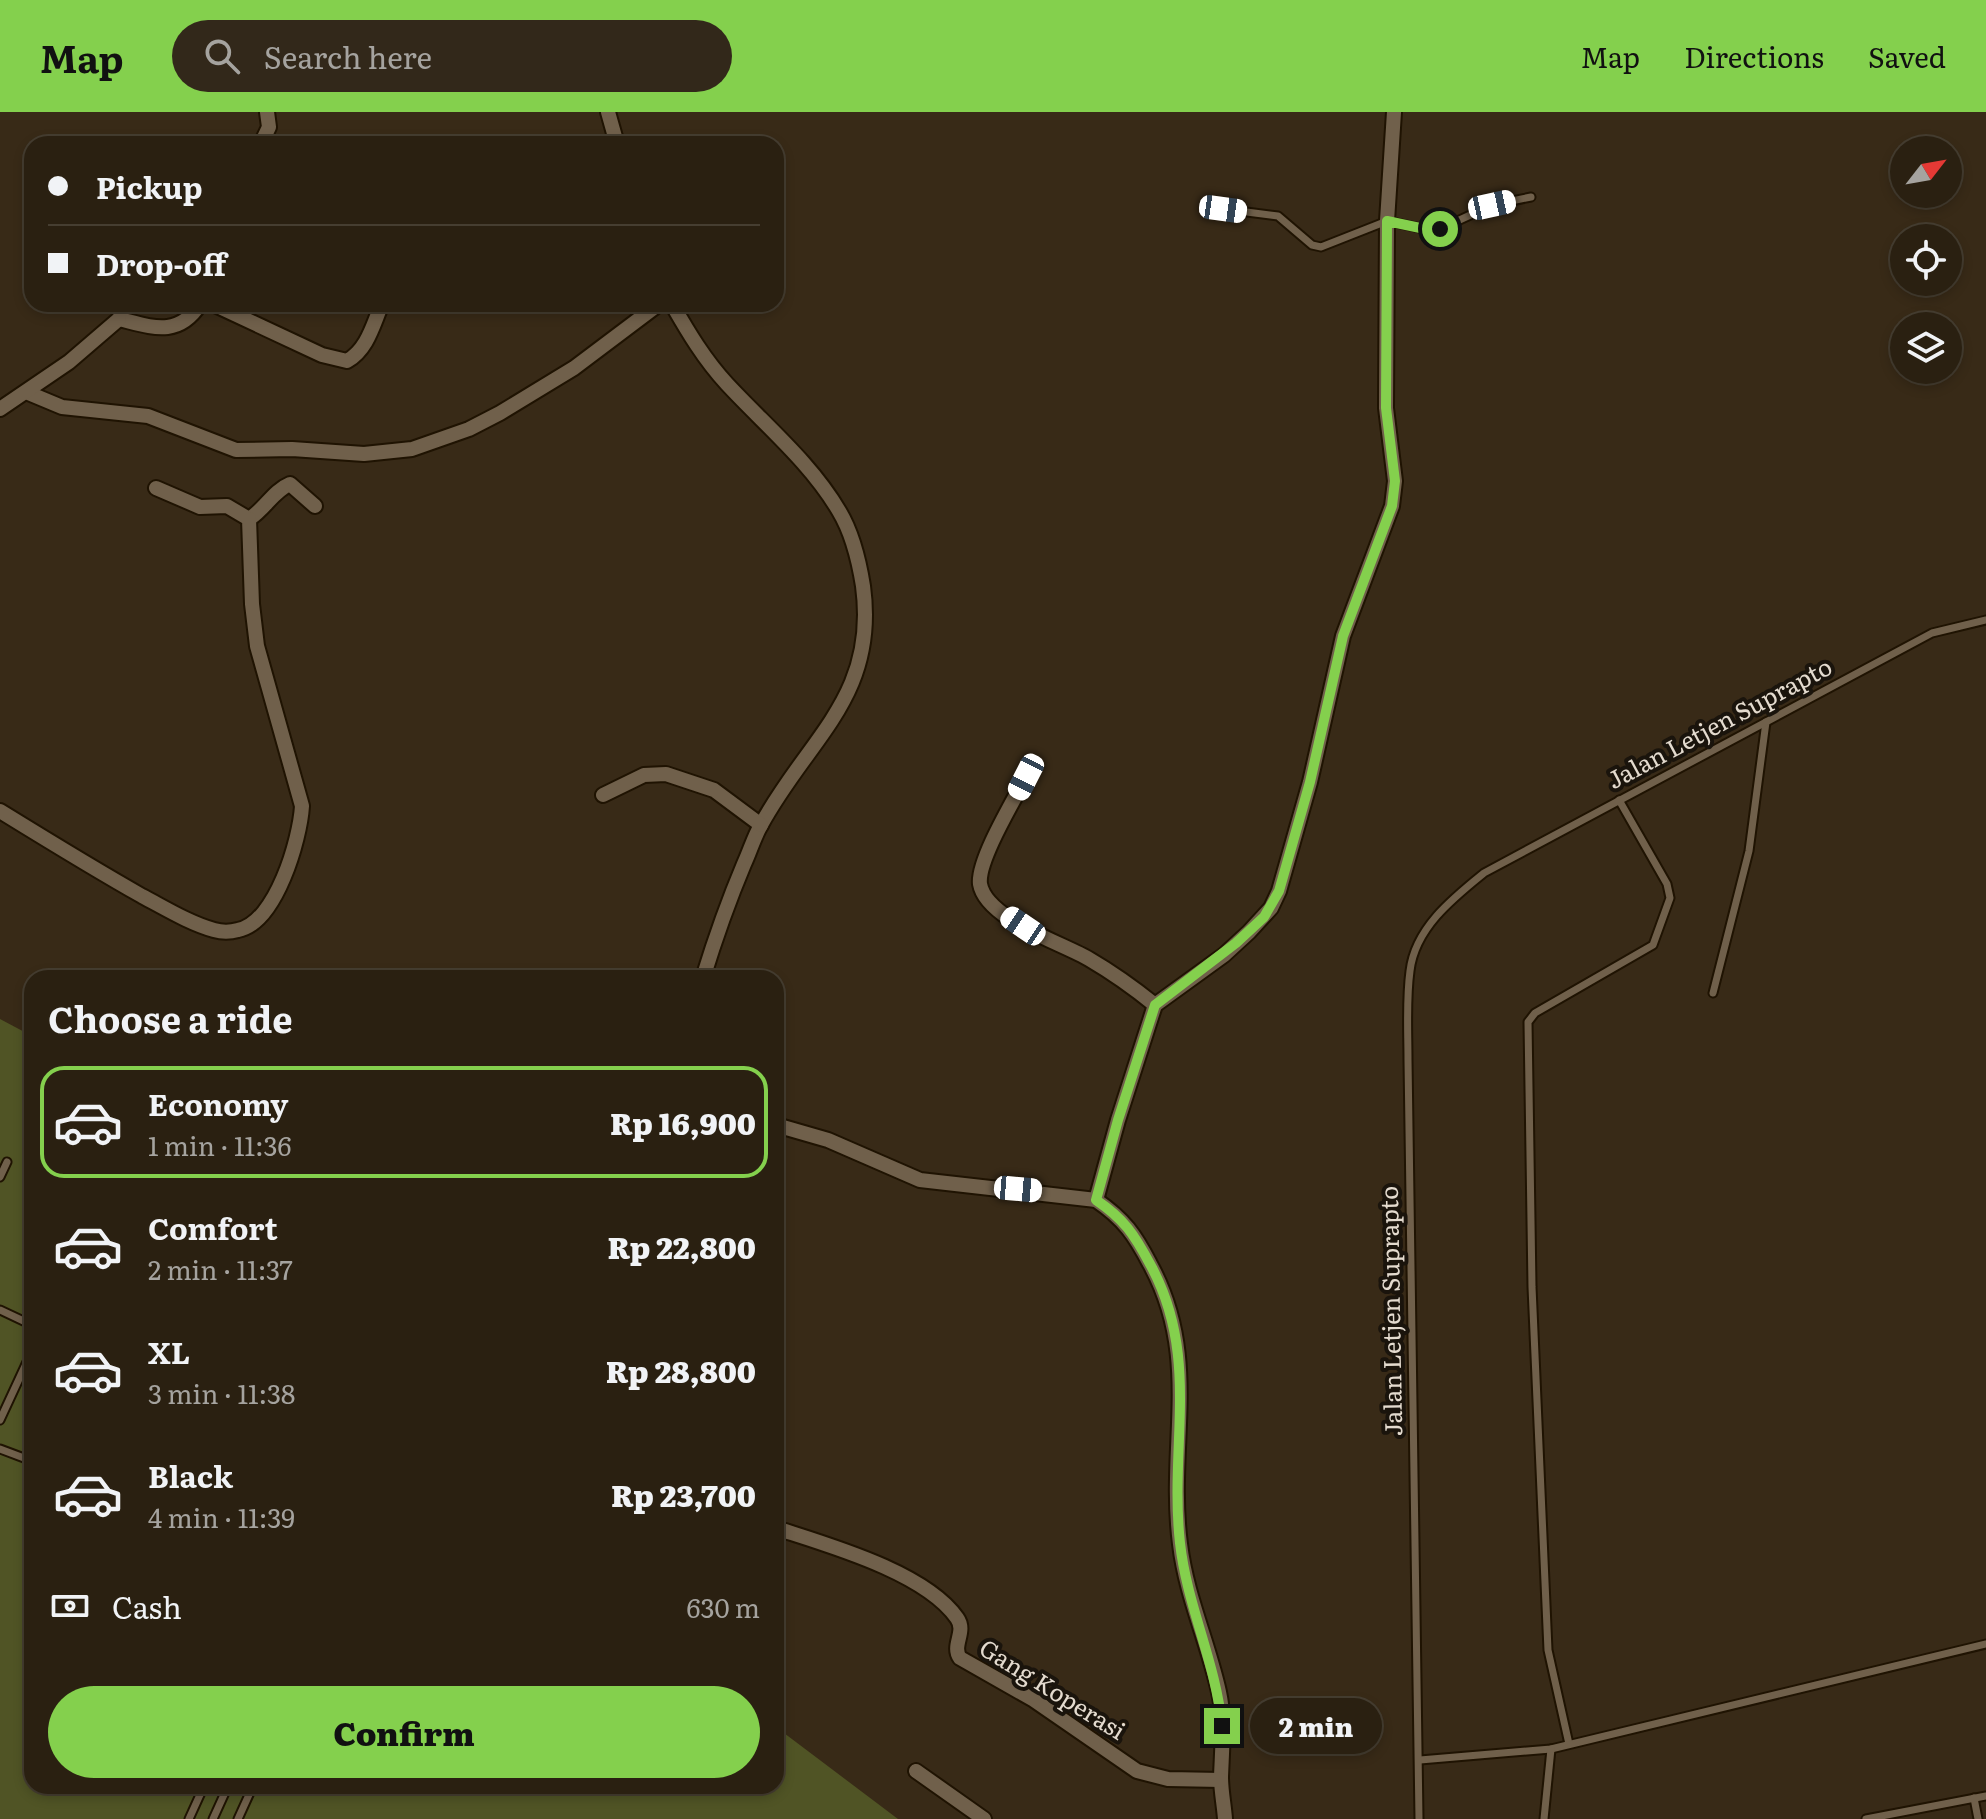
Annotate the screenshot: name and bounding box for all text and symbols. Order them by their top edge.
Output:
search box [172,20,732,92]
text: Map [40,28,124,85]
icon: search [200,34,244,78]
text: Search here [264,34,432,78]
text: Map [1581,35,1640,77]
text: Directions [1684,35,1824,77]
text: Saved [1868,35,1946,77]
north arrow [1890,136,1962,208]
map controls [1890,136,1962,384]
text: Pickup [96,164,203,208]
car [1466,188,1518,222]
car [1198,194,1248,224]
route start [1422,211,1458,247]
button: locate [1890,224,1962,296]
text: Drop-off [96,241,226,285]
button: layers [1890,312,1962,384]
street label: Jalan Letjen Suprapto [1600,648,1838,796]
car [1004,750,1048,804]
car [996,903,1050,949]
text: Choose a ride [48,991,293,1044]
text: Economy [148,1081,288,1125]
icon: car [52,1086,124,1158]
text: Rp 16,900 [610,1100,756,1144]
text: 1 min · 11:36 [148,1125,292,1164]
car [993,1175,1043,1203]
street label: Jalan Letjen Suprapto [1370,1186,1409,1436]
text: Comfort [148,1205,278,1249]
icon: car [52,1210,124,1282]
text: Rp 22,800 [608,1224,756,1268]
text: 2 min · 11:37 [148,1249,293,1288]
text: XL [148,1329,190,1373]
icon: car [52,1334,124,1406]
text: Rp 28,800 [606,1348,756,1392]
text: 3 min · 11:38 [148,1373,295,1412]
text: Black [148,1453,233,1497]
icon: car [52,1458,124,1530]
text: Rp 23,700 [611,1472,756,1516]
text: 4 min · 11:39 [148,1497,295,1536]
icon: cash [48,1584,92,1628]
text: Cash [112,1584,182,1628]
text: 630 m [686,1587,760,1626]
street label: Gang Koperasi [974,1629,1133,1747]
button: Confirm [48,1686,760,1778]
callout: 2 min [1250,1698,1382,1754]
text: 2 min [1279,1706,1353,1745]
route end [1204,1708,1240,1744]

